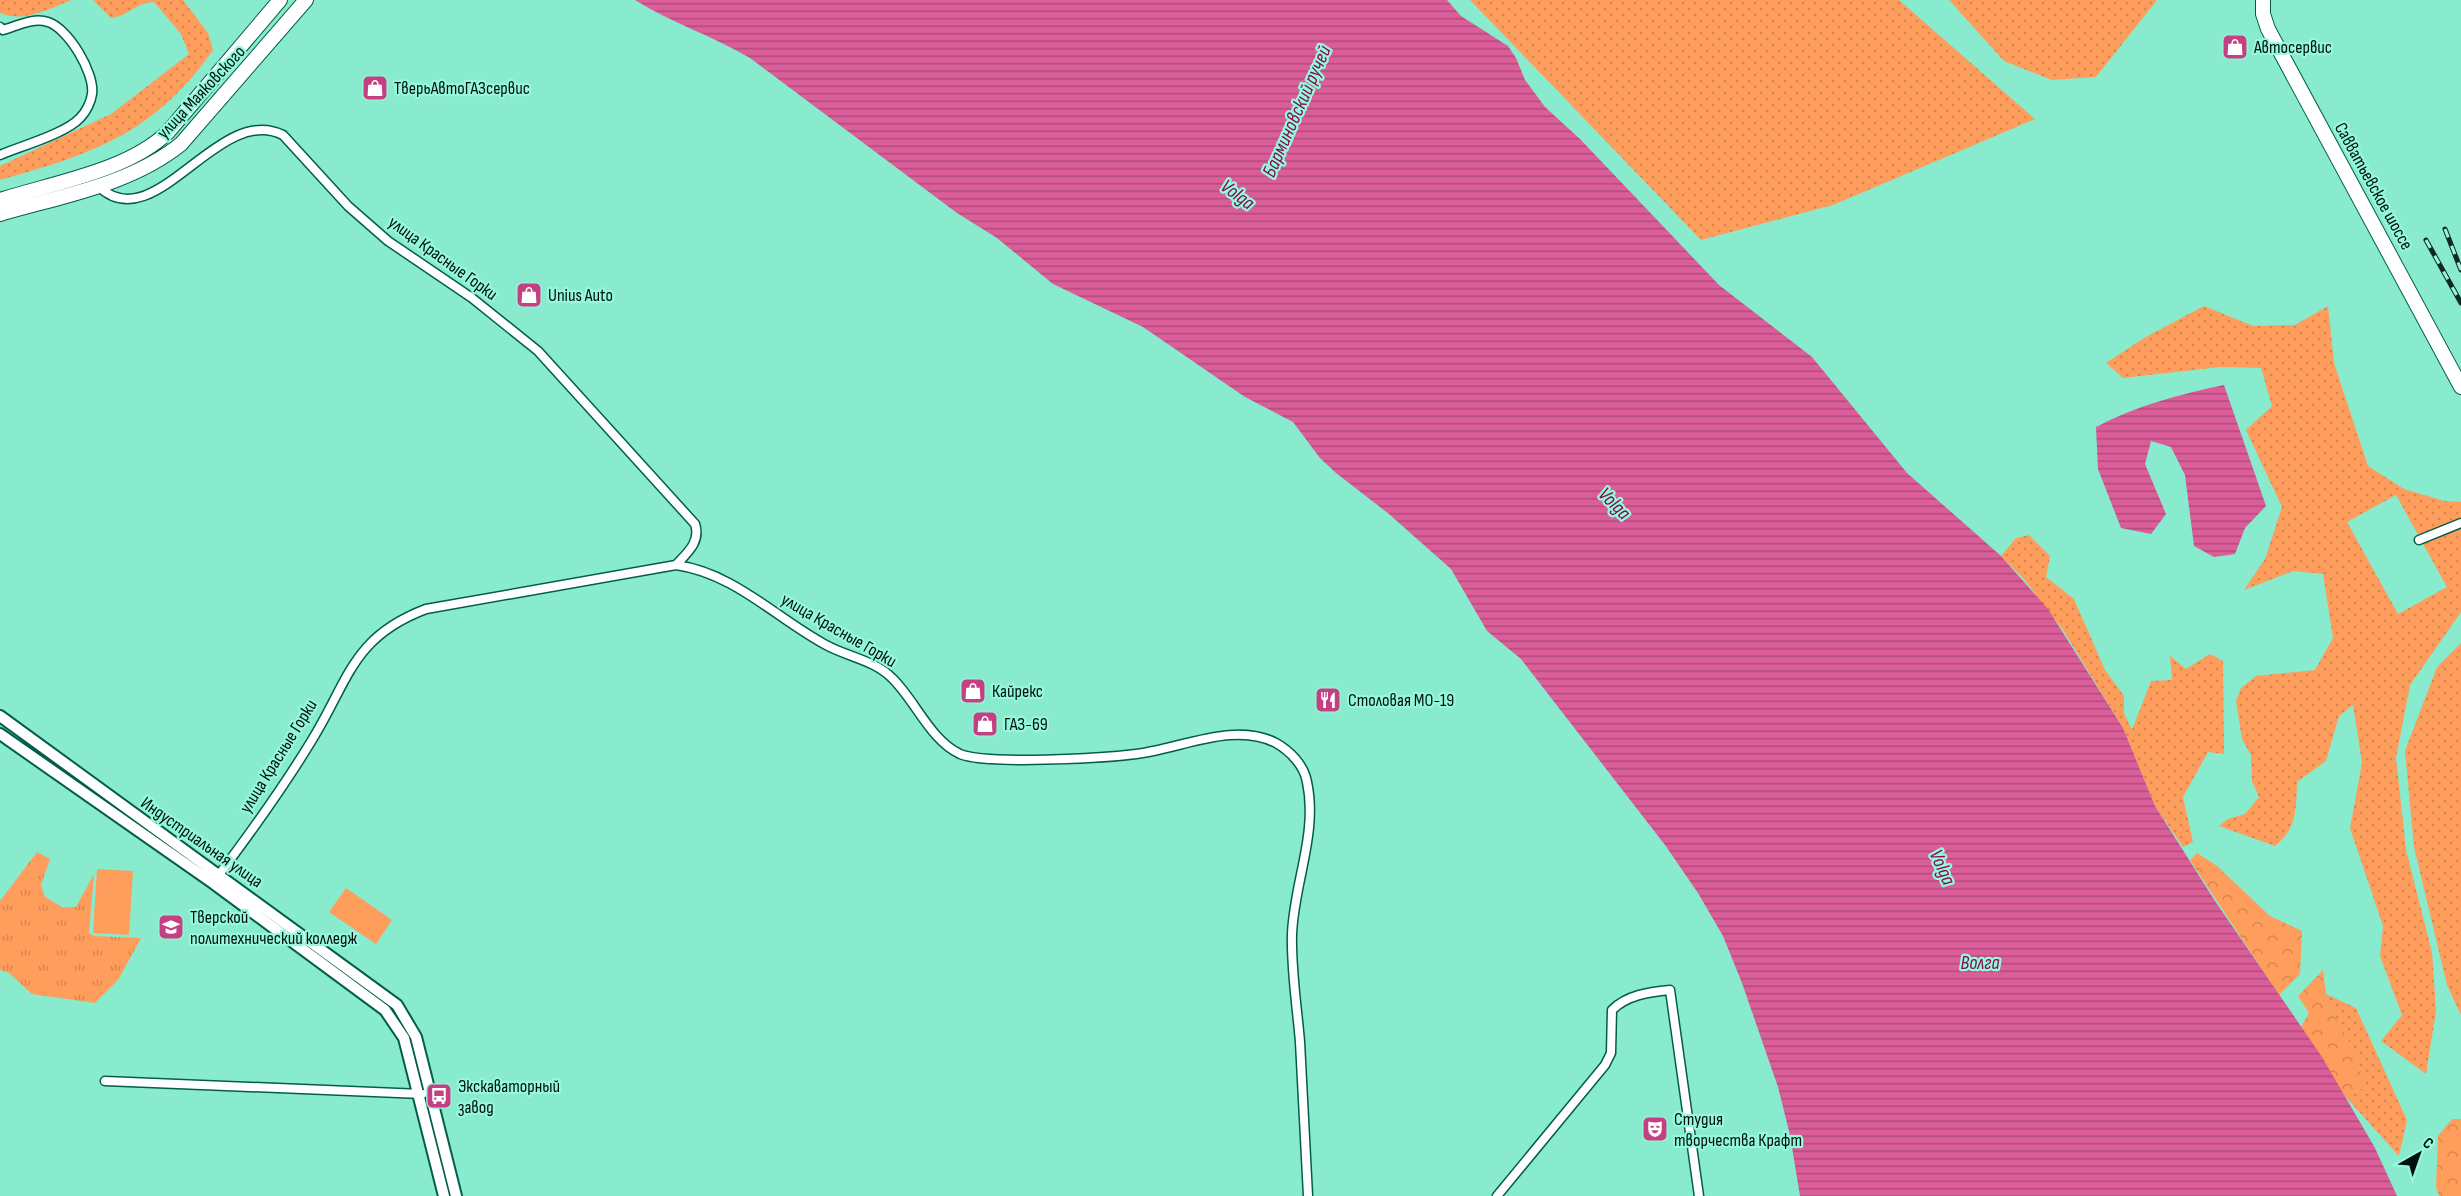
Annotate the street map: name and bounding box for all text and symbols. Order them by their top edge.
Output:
shop icon: Автосервис [2220,32,2250,62]
place label: Автосервис [2253,37,2332,58]
street label: улица Маяковского [153,41,250,143]
water label: Барминовский ручей [1257,41,1337,181]
shop icon: ТверьАвтоГАЗсервис [360,73,390,103]
place label: ТверьАвтоГАЗсервис [394,78,530,99]
street label: Савватьевское шоссе [2330,119,2417,253]
water label: Volga [1216,174,1259,215]
street label: улица Красные Горки [384,212,501,305]
shop icon: Unius Auto [514,280,544,310]
place label: Unius Auto [548,285,613,306]
water label: Volga [1593,482,1636,525]
street label: улица Красные Горки [777,589,900,672]
shop icon: Кайрекс [958,676,988,706]
place label: Кайрекс [992,681,1043,702]
restaurant icon: Столовая МО-19 [1313,685,1343,715]
place label: Столовая МО-19 [1348,690,1454,711]
street label: улица Красные Горки [235,696,322,817]
shop icon: ГАЗ-69 [970,709,1000,739]
place label: ГАЗ-69 [1004,714,1048,735]
street label: Индустриальная улица [137,792,267,892]
water label: Volga [1924,846,1960,889]
place label: Тверской политехнический колледж [190,907,357,949]
school or university icon: Тверской политехнический колледж [156,912,186,942]
water label: Волга [1960,951,2000,975]
place label: Экскаваторный завод [458,1076,560,1118]
bus stop icon: Экскаваторный завод [424,1081,454,1111]
place label: Студия творчества Крафт [1674,1109,1802,1151]
theatre icon: Студия творчества Крафт [1640,1114,1670,1144]
north arrow [2389,1124,2449,1184]
text: С [2418,1134,2437,1154]

